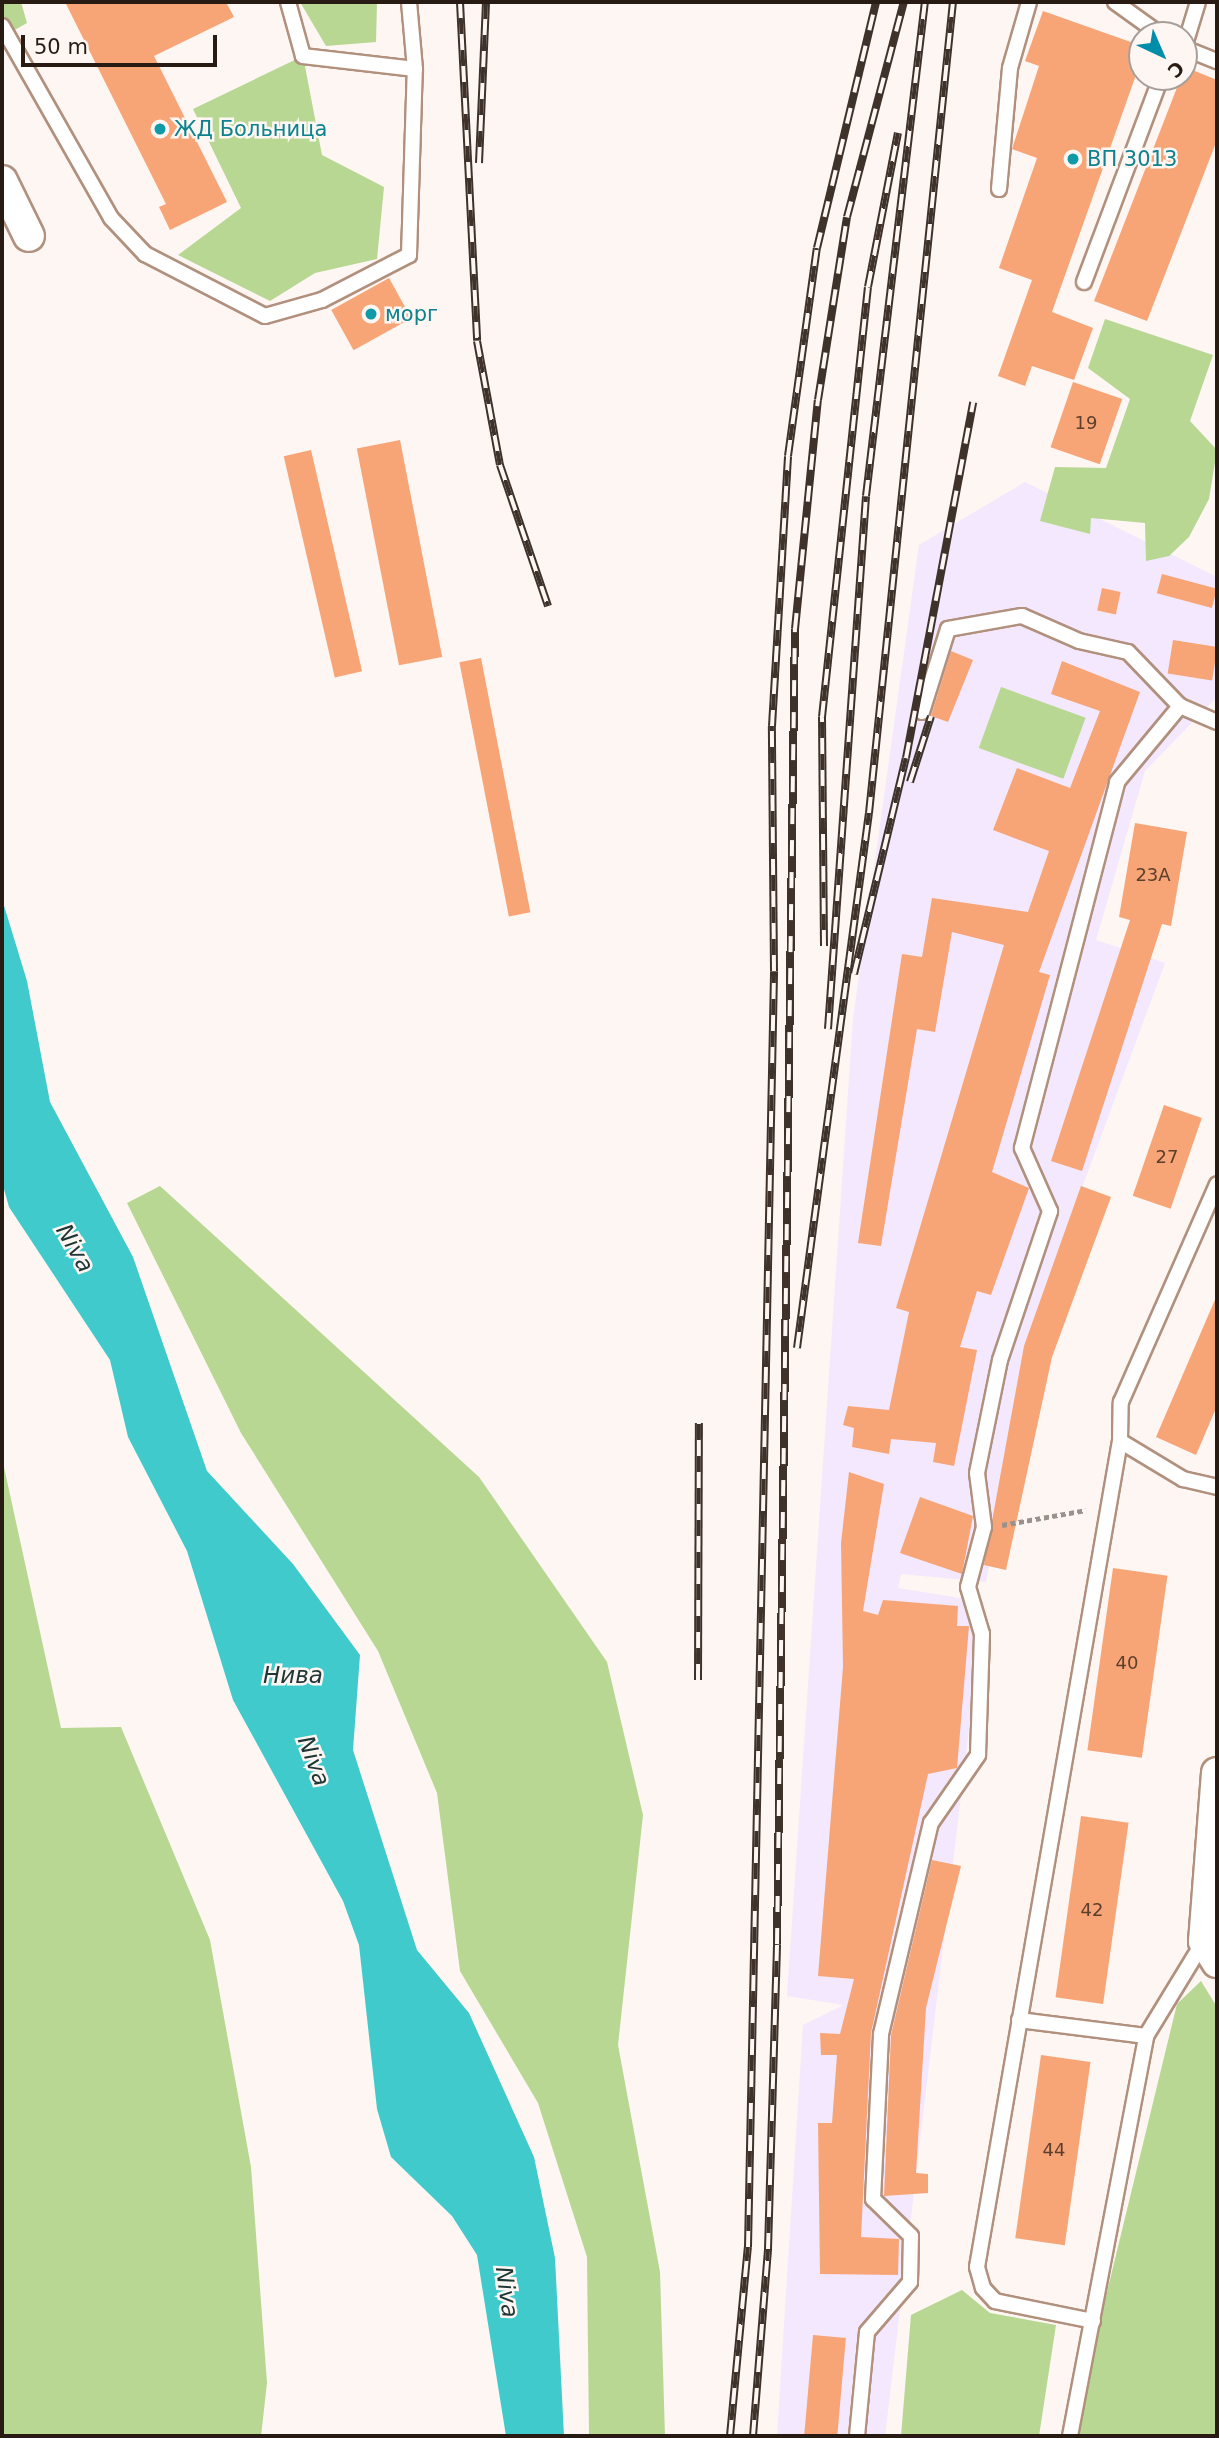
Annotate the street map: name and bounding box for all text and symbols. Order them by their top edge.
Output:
scale bar [24,21,220,65]
north arrow [1128,21,1198,91]
text: 50 m [34,35,88,59]
text: С [1164,57,1189,82]
place label: ЖД Больница [174,116,327,142]
marker: ЖД Больница [152,121,168,137]
place label: ВП 3013 [1087,146,1177,172]
marker: ВП 3013 [1065,151,1081,167]
place label: морг [385,301,438,327]
marker: морг [363,306,379,322]
house number: 19 [1075,412,1097,434]
house number: 23А [1135,864,1171,886]
house number: 27 [1156,1146,1178,1168]
water label: Niva [50,1219,100,1277]
house number: 40 [1116,1652,1138,1674]
water label: Нива [263,1661,323,1689]
water label: Niva [292,1732,336,1790]
house number: 42 [1081,1899,1103,1921]
house number: 44 [1043,2139,1065,2161]
water label: Niva [490,2265,524,2319]

